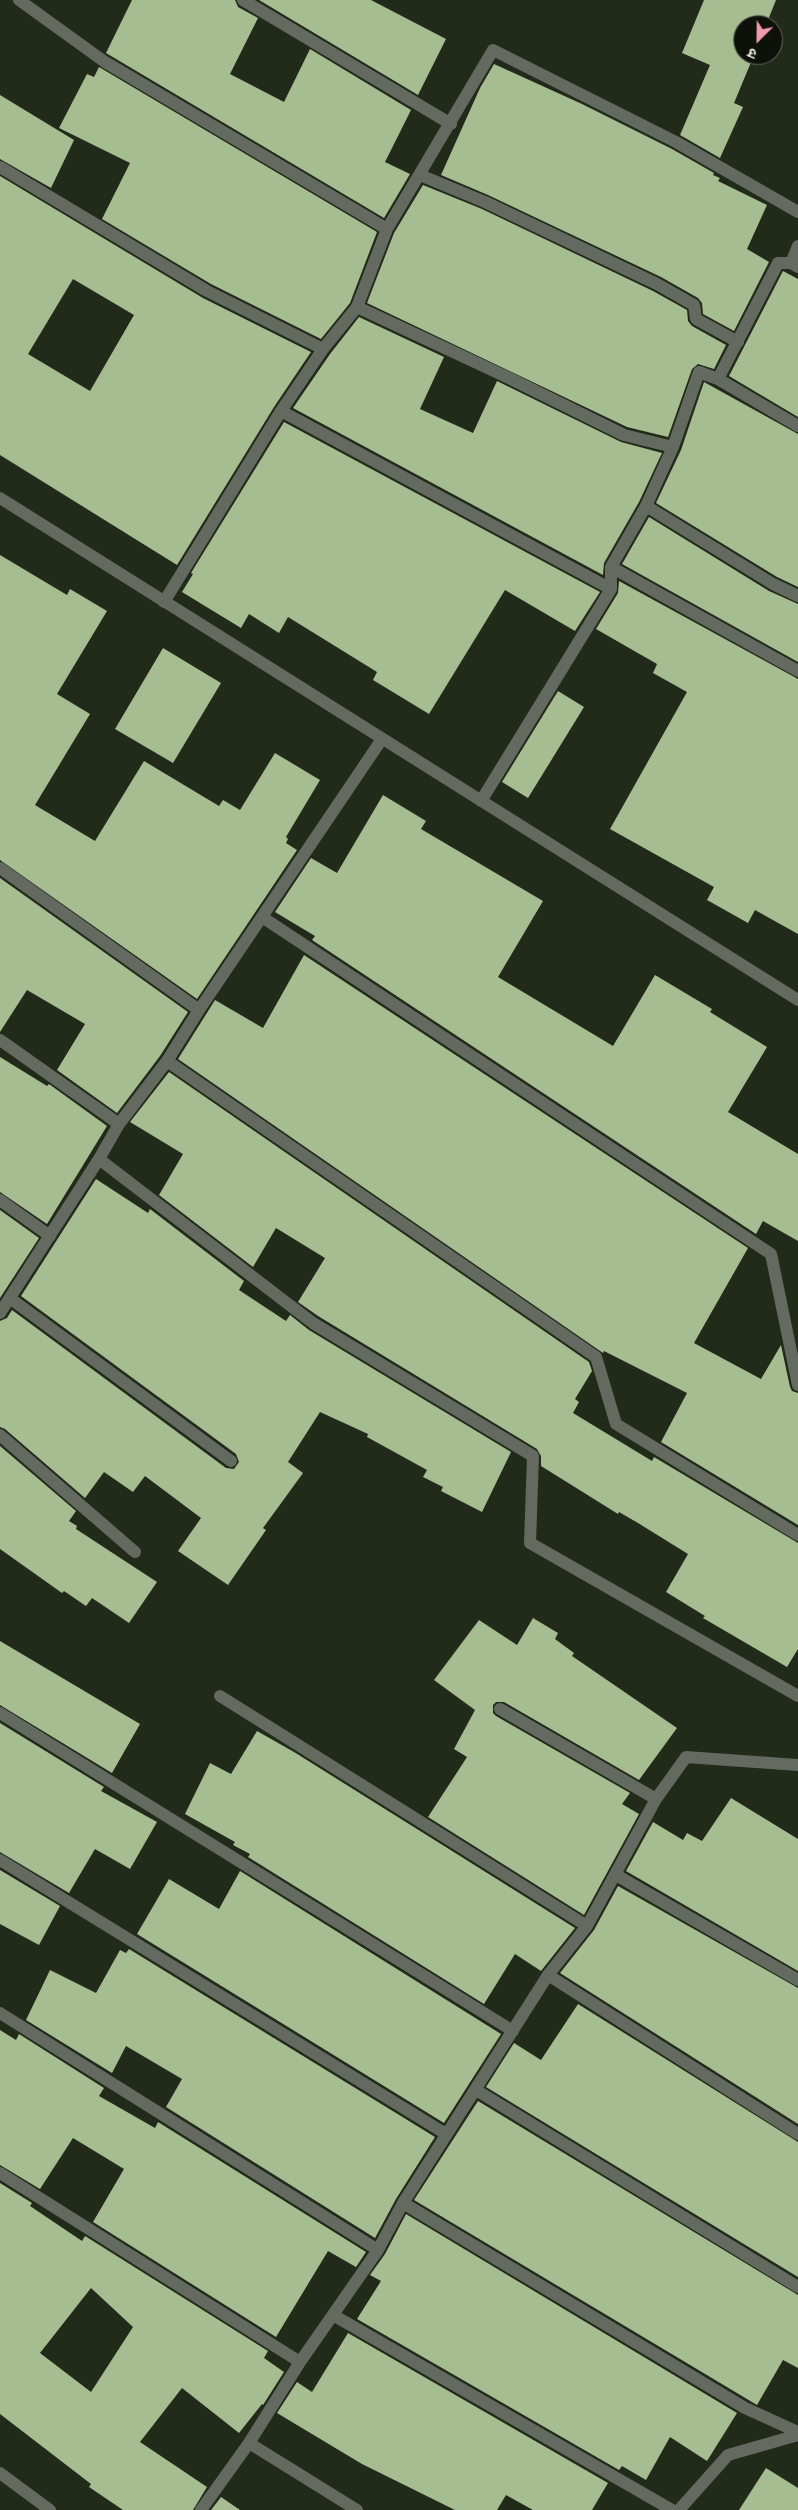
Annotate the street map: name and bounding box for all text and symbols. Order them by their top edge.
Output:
north arrow [733,15,783,65]
text: उ [746,45,759,61]

